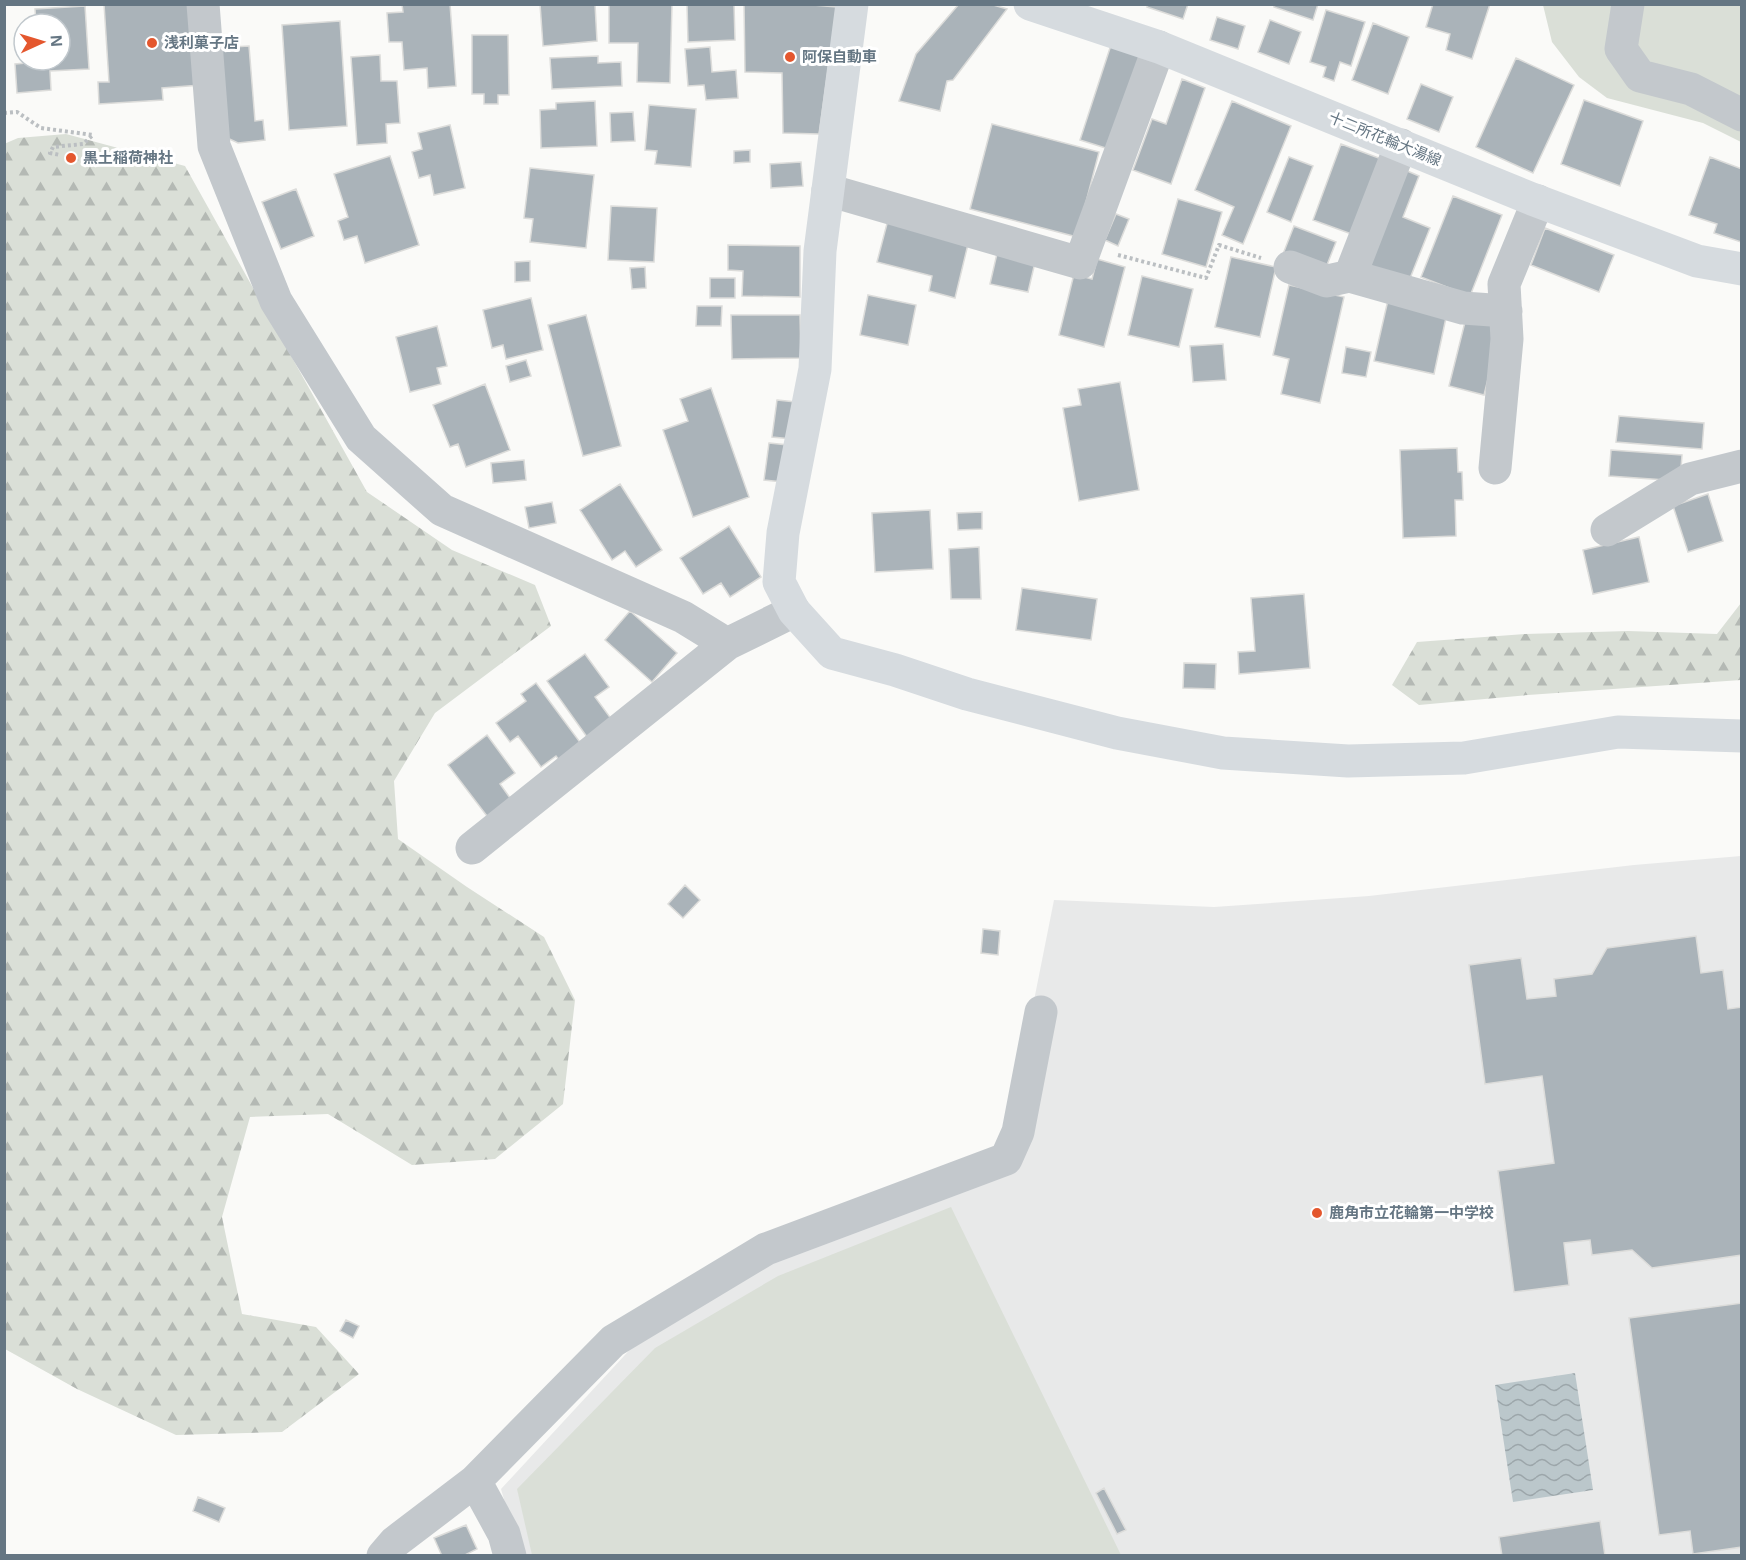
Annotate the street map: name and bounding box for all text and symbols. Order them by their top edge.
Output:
north arrow [12,12,72,72]
place label: 浅利菓子店 [164,34,239,51]
text: N [48,35,65,47]
marker: 浅利菓子店 [145,36,159,50]
place label: 阿保自動車 [802,48,877,65]
marker: 阿保自動車 [783,50,797,64]
street label: 十二所花輪大湯線 [1326,108,1444,169]
place label: 黒土稲荷神社 [83,149,173,166]
marker: 黒土稲荷神社 [64,151,78,165]
place label: 鹿角市立花輪第一中学校 [1329,1204,1494,1221]
marker: 鹿角市立花輪第一中学校 [1310,1206,1324,1220]

